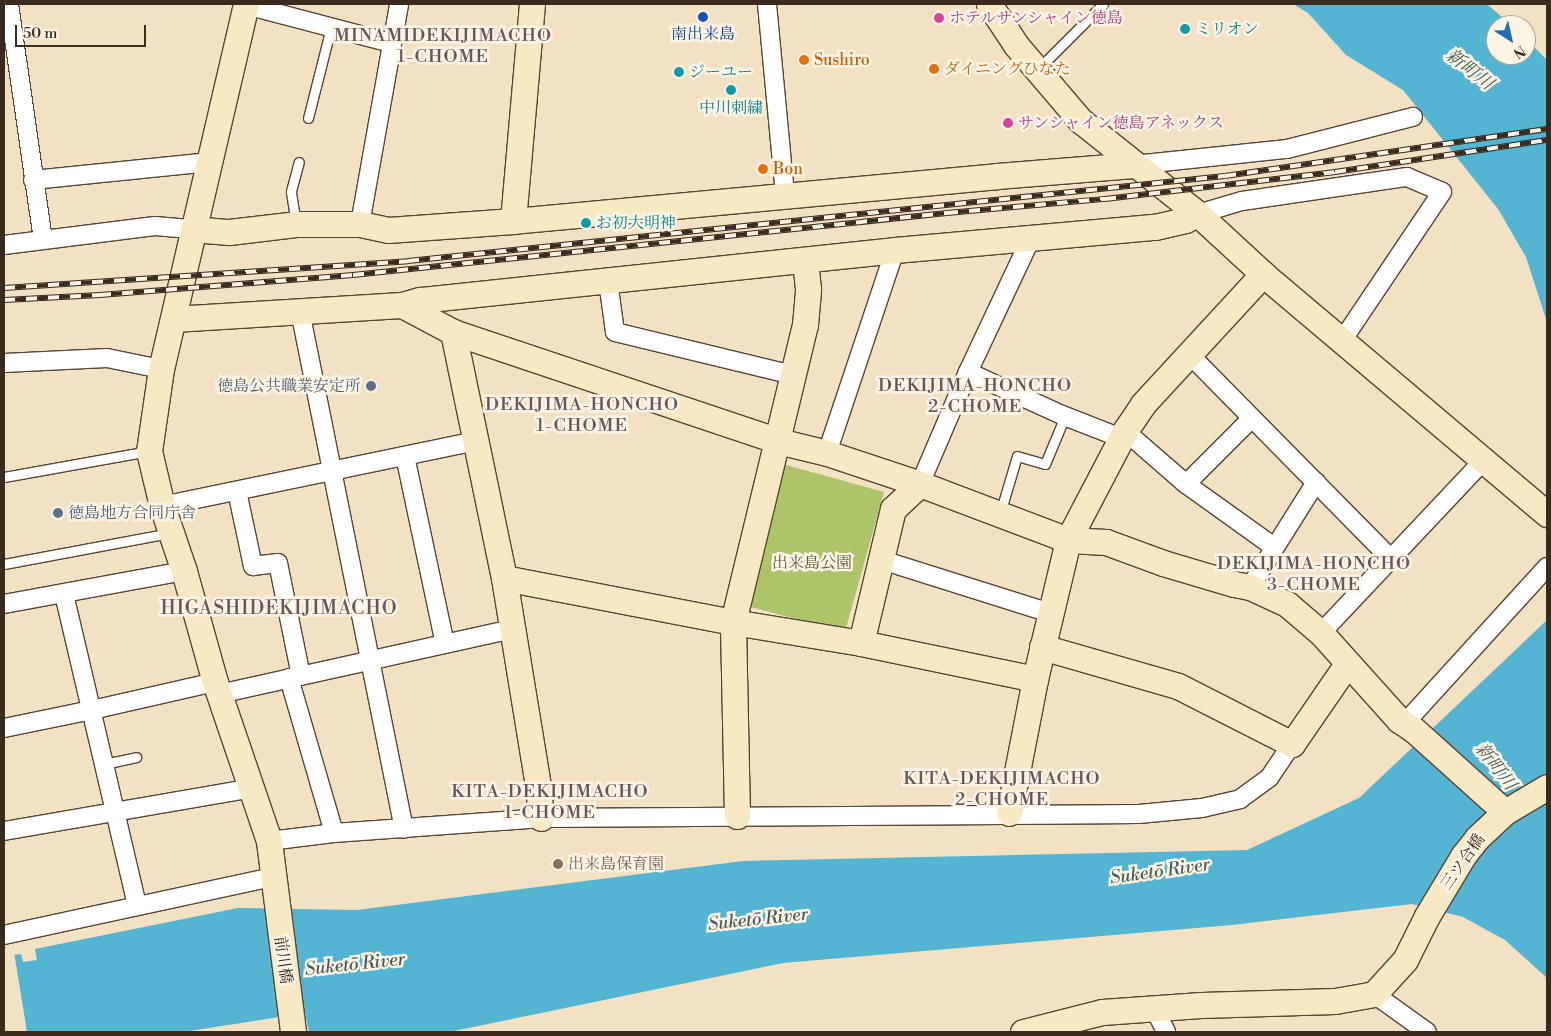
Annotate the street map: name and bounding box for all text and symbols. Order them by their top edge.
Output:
place label: ホテルサンシャイン徳島 [949,8,1125,28]
marker: 南出来島 [697,11,709,23]
marker: ホテルサンシャイン徳島 [933,12,945,24]
scale bar [18,15,149,47]
north arrow [1486,15,1536,65]
place label: ミリオン [1195,19,1259,39]
marker: ミリオン [1179,23,1191,35]
text: 50 m [23,24,57,43]
place label: 南出来島 [671,24,735,44]
district label: MINAMIDEKIJIMACHO 1-CHOME [332,26,554,68]
text: N [1509,41,1529,62]
water label: 新町川 [1441,45,1497,95]
place label: Sushiro [814,50,870,70]
marker: Sushiro [798,54,810,66]
place label: ダイニングひなた [944,59,1072,79]
place label: ジーユー [689,62,753,82]
marker: ダイニングひなた [928,63,940,75]
marker: ジーユー [673,66,685,78]
marker: 中川刺繍 [725,84,737,96]
place label: 中川刺繍 [699,98,763,118]
place label: サンシャイン徳島アネックス [1018,113,1226,133]
marker: サンシャイン徳島アネックス [1002,117,1014,129]
place label: Bon [773,159,803,179]
marker: Bon [757,163,769,175]
place label: お初大明神 [596,213,676,233]
marker: お初大明神 [580,217,592,229]
place label: 徳島公共職業安定所 [217,376,361,396]
district label: DEKIJIMA-HONCHO 2-CHOME [876,376,1074,418]
marker: 徳島公共職業安定所 [365,380,377,392]
district label: DEKIJIMA-HONCHO 1-CHOME [483,395,681,438]
place label: 徳島地方合同庁舎 [68,503,196,523]
marker: 徳島地方合同庁舎 [52,507,64,519]
park label: 出来島公園 [772,553,852,573]
district label: DEKIJIMA-HONCHO 3-CHOME [1215,554,1413,596]
district label: HIGASHIDEKIJIMACHO [158,598,400,620]
water label: 新町川 [1470,739,1520,795]
district label: KITA-DEKIJIMACHO 2-CHOME [901,769,1103,812]
district label: KITA-DEKIJIMACHO 1-CHOME [449,782,651,824]
street label: 三ツ合橋 [1437,830,1489,894]
place label: 出来島保育園 [568,854,664,874]
water label: Suketō River [1109,854,1211,890]
marker: 出来島保育園 [552,858,564,870]
water label: Suketō River [707,904,809,936]
street label: 前川橋 [270,935,296,985]
water label: Suketō River [304,949,406,981]

